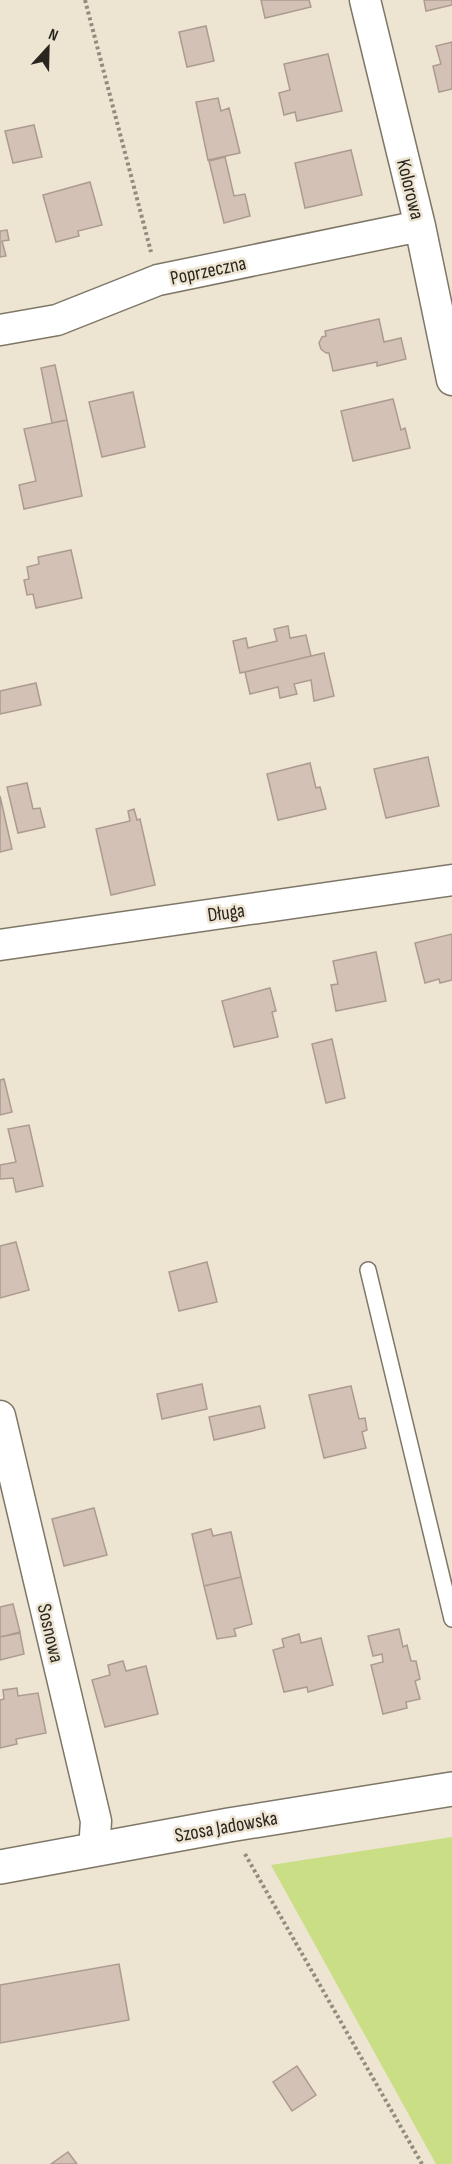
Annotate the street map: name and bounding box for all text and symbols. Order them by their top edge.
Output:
north arrow [18,18,78,78]
text: N [46,25,61,46]
street label: Kolorowa [391,157,429,222]
street label: Poprzeczna [168,251,248,291]
street label: Długa [206,899,246,927]
street label: Sosnowa [32,1602,68,1665]
street label: Szosa Jadowska [173,1806,279,1848]

